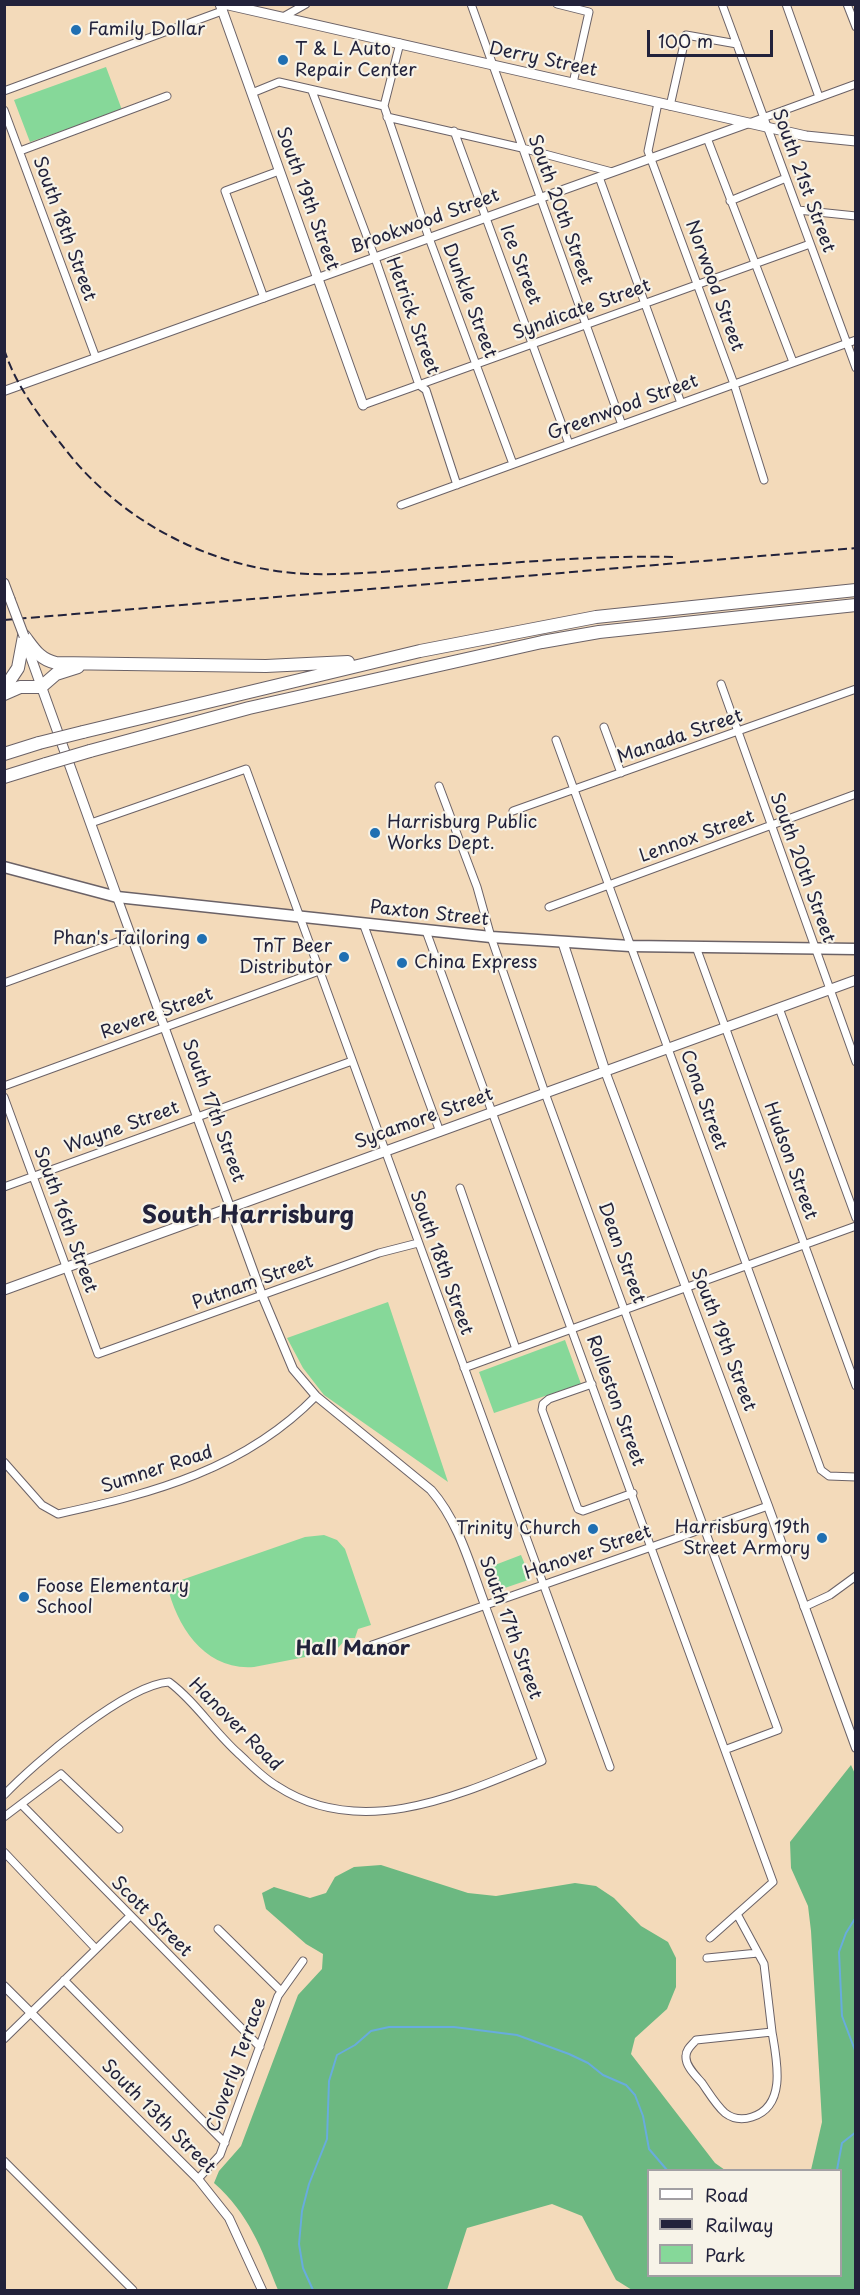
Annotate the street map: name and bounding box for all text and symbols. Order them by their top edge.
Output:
scale bar [650,18,776,56]
place label: Family Dollar [88,19,205,41]
marker: Family Dollar [69,23,83,37]
text: 100 m [658,27,713,54]
street label: Derry Street [487,38,599,82]
place label: T & L Auto Repair Center [295,39,417,82]
marker: T & L Auto Repair Center [276,53,290,67]
street label: South 21st Street [767,106,839,256]
street label: South 19th Street [271,124,343,274]
street label: South 20th Street [523,132,597,288]
street label: South 18th Street [28,154,100,304]
street label: Brookwood Street [348,185,502,259]
street label: Norwood Street [680,218,748,354]
street label: Ice Street [495,222,545,308]
street label: Dunkle Street [437,241,501,361]
street label: Hetrick Street [381,254,443,378]
street label: Syndicate Street [510,275,654,345]
street label: Greenwood Street [545,371,701,445]
street label: Manada Street [614,705,746,769]
street label: South 20th Street [765,790,839,946]
street label: Lennox Street [637,806,757,868]
place label: Harrisburg Public Works Dept. [387,812,537,854]
marker: Harrisburg Public Works Dept. [368,826,382,840]
street label: Paxton Street [368,897,490,931]
place label: Phan's Tailoring [53,928,190,950]
marker: Phan's Tailoring [195,932,209,946]
place label: TnT Beer Distributor [239,936,332,978]
marker: TnT Beer Distributor [337,950,351,964]
place label: China Express [414,952,537,974]
marker: China Express [395,956,409,970]
street label: Revere Street [98,984,216,1044]
street label: South 17th Street [177,1037,249,1185]
street label: Cona Street [675,1047,731,1153]
street label: Sycamore Street [352,1084,496,1154]
street label: Wayne Street [62,1097,182,1159]
street label: Hudson Street [759,1099,821,1223]
street label: South 16th Street [29,1144,101,1296]
street label: South 18th Street [405,1188,477,1338]
street label: Dean Street [593,1199,649,1307]
district label: South Harrisburg [142,1202,354,1230]
street label: Putnam Street [189,1251,317,1315]
street label: South 19th Street [686,1266,760,1414]
street label: Rolleston Street [581,1333,649,1469]
street label: Sumner Road [98,1442,216,1498]
place label: Harrisburg 19th Street Armory [675,1517,810,1559]
place label: Trinity Church [456,1518,581,1540]
street label: Hanover Street [522,1521,654,1585]
marker: Trinity Church [586,1522,600,1536]
marker: Harrisburg 19th Street Armory [815,1531,829,1545]
street label: South 17th Street [474,1554,546,1702]
place label: Foose Elementary School [36,1576,189,1618]
marker: Foose Elementary School [17,1590,31,1604]
district label: Hall Manor [296,1637,410,1661]
street label: Hanover Road [184,1674,286,1776]
street label: Scott Street [106,1872,196,1962]
street label: Cloverly Terrace [203,1995,271,2135]
street label: South 13th Street [97,2056,219,2178]
legend [647,2169,842,2277]
text: Road [705,2181,749,2208]
text: Railway [705,2211,773,2238]
text: Park [705,2241,745,2268]

